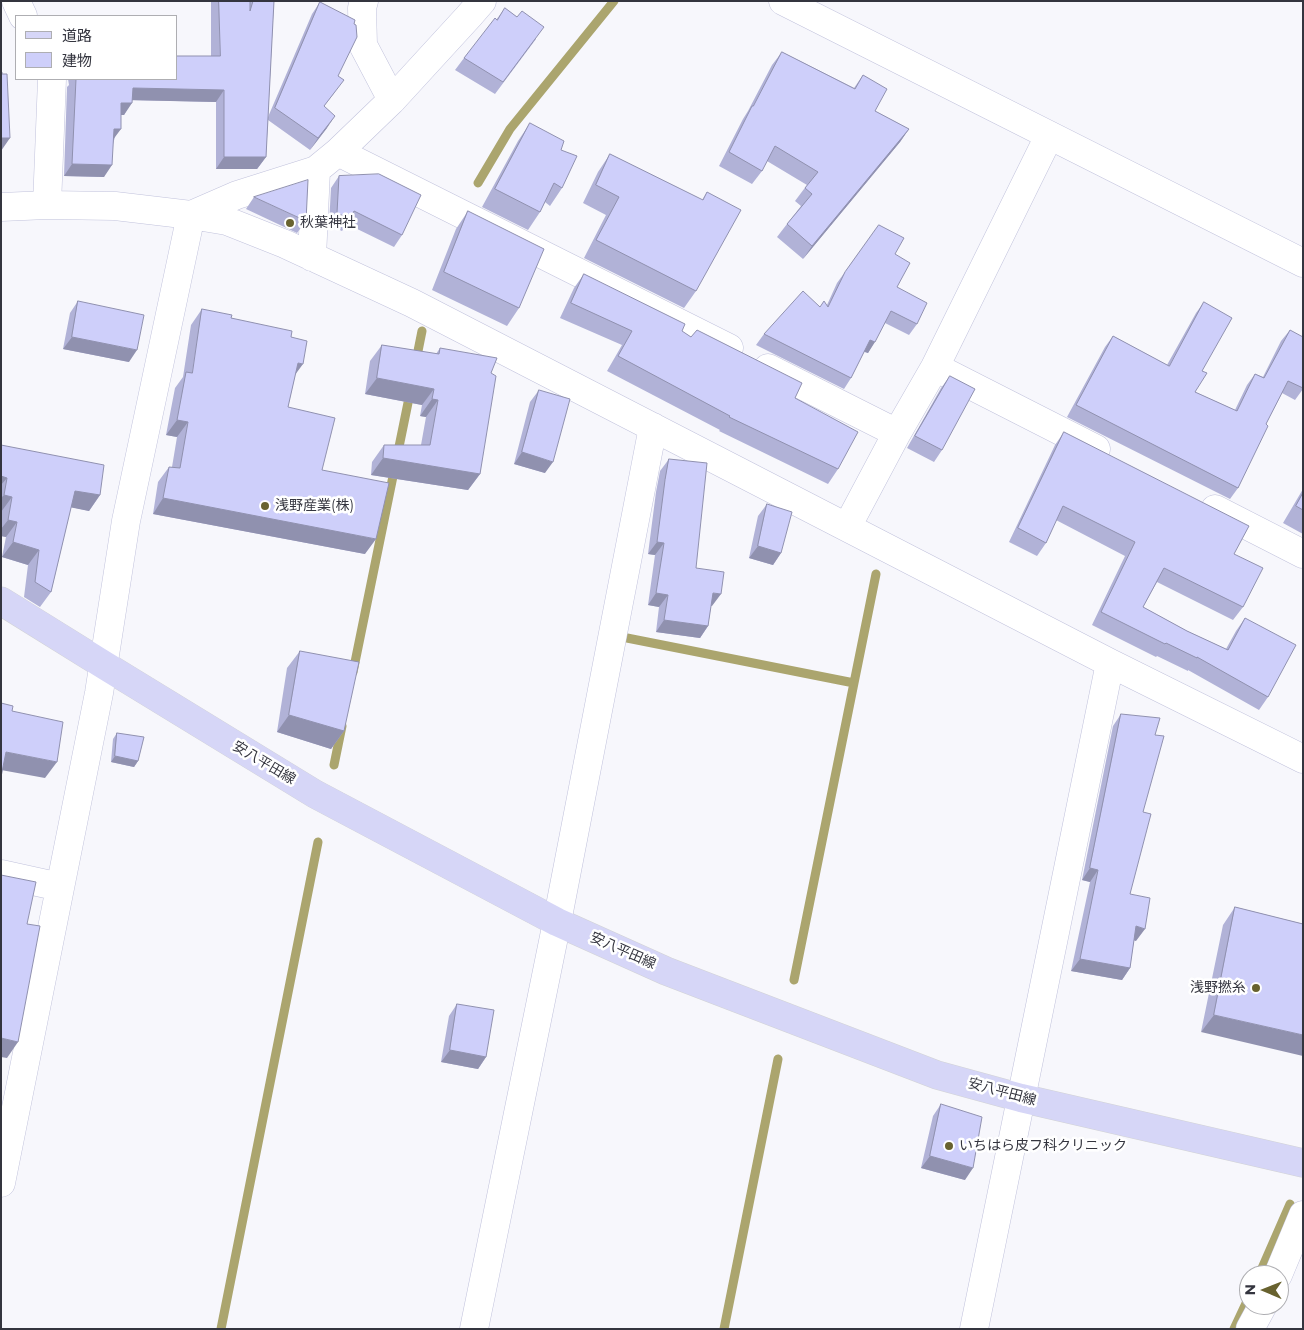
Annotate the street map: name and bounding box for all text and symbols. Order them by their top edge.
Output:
legend [15,15,178,80]
text: 道路 [62,26,92,45]
text: 建物 [62,51,92,70]
place label: 秋葉神社 [300,215,356,231]
marker: 秋葉神社 [284,217,296,229]
place label: 浅野産業(株) [275,498,354,514]
marker: 浅野産業(株) [259,500,271,512]
street label: 安八平田線 [230,738,298,788]
street label: 安八平田線 [588,929,658,973]
place label: 浅野撚糸 [1190,980,1246,996]
marker: 浅野撚糸 [1250,982,1262,994]
street label: 安八平田線 [966,1075,1038,1109]
place label: いちはら皮フ科クリニック [959,1138,1127,1154]
marker: いちはら皮フ科クリニック [943,1140,955,1152]
north arrow [1239,1265,1289,1315]
text: N [1241,1284,1259,1296]

